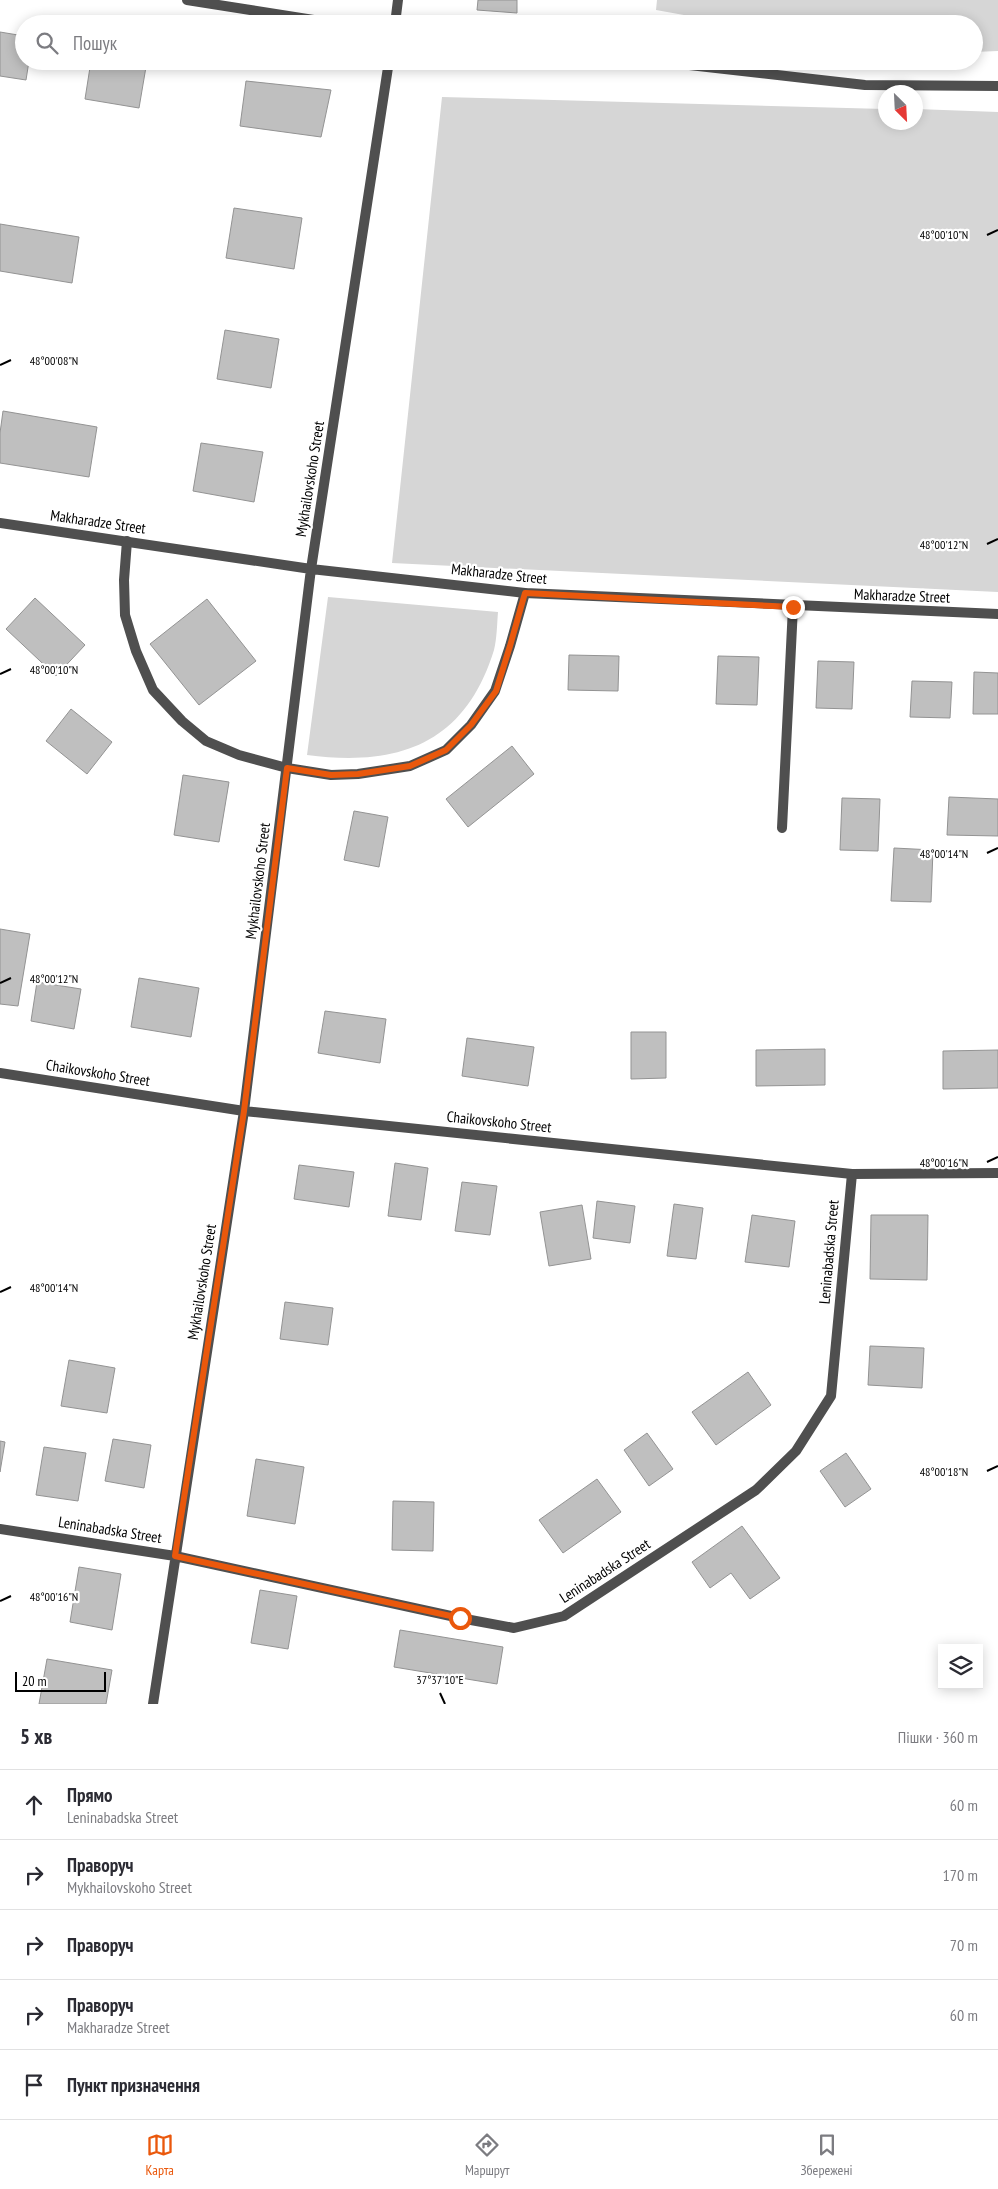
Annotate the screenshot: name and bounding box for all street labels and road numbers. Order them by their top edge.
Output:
street label: Mykhailovskoho Street [291,420,328,538]
street label: Makharadze Street [49,505,147,538]
street label: Makharadze Street [450,559,548,588]
street label: Makharadze Street [854,584,950,607]
street label: Mykhailovskoho Street [241,822,274,940]
street label: Chaikovskoho Street [45,1055,151,1090]
street label: Chaikovskoho Street [446,1107,552,1136]
street label: Leninabadska Street [814,1199,843,1305]
street label: Mykhailovskoho Street [183,1223,220,1341]
street label: Leninabadska Street [57,1512,163,1547]
street label: Leninabadska Street [556,1534,654,1607]

